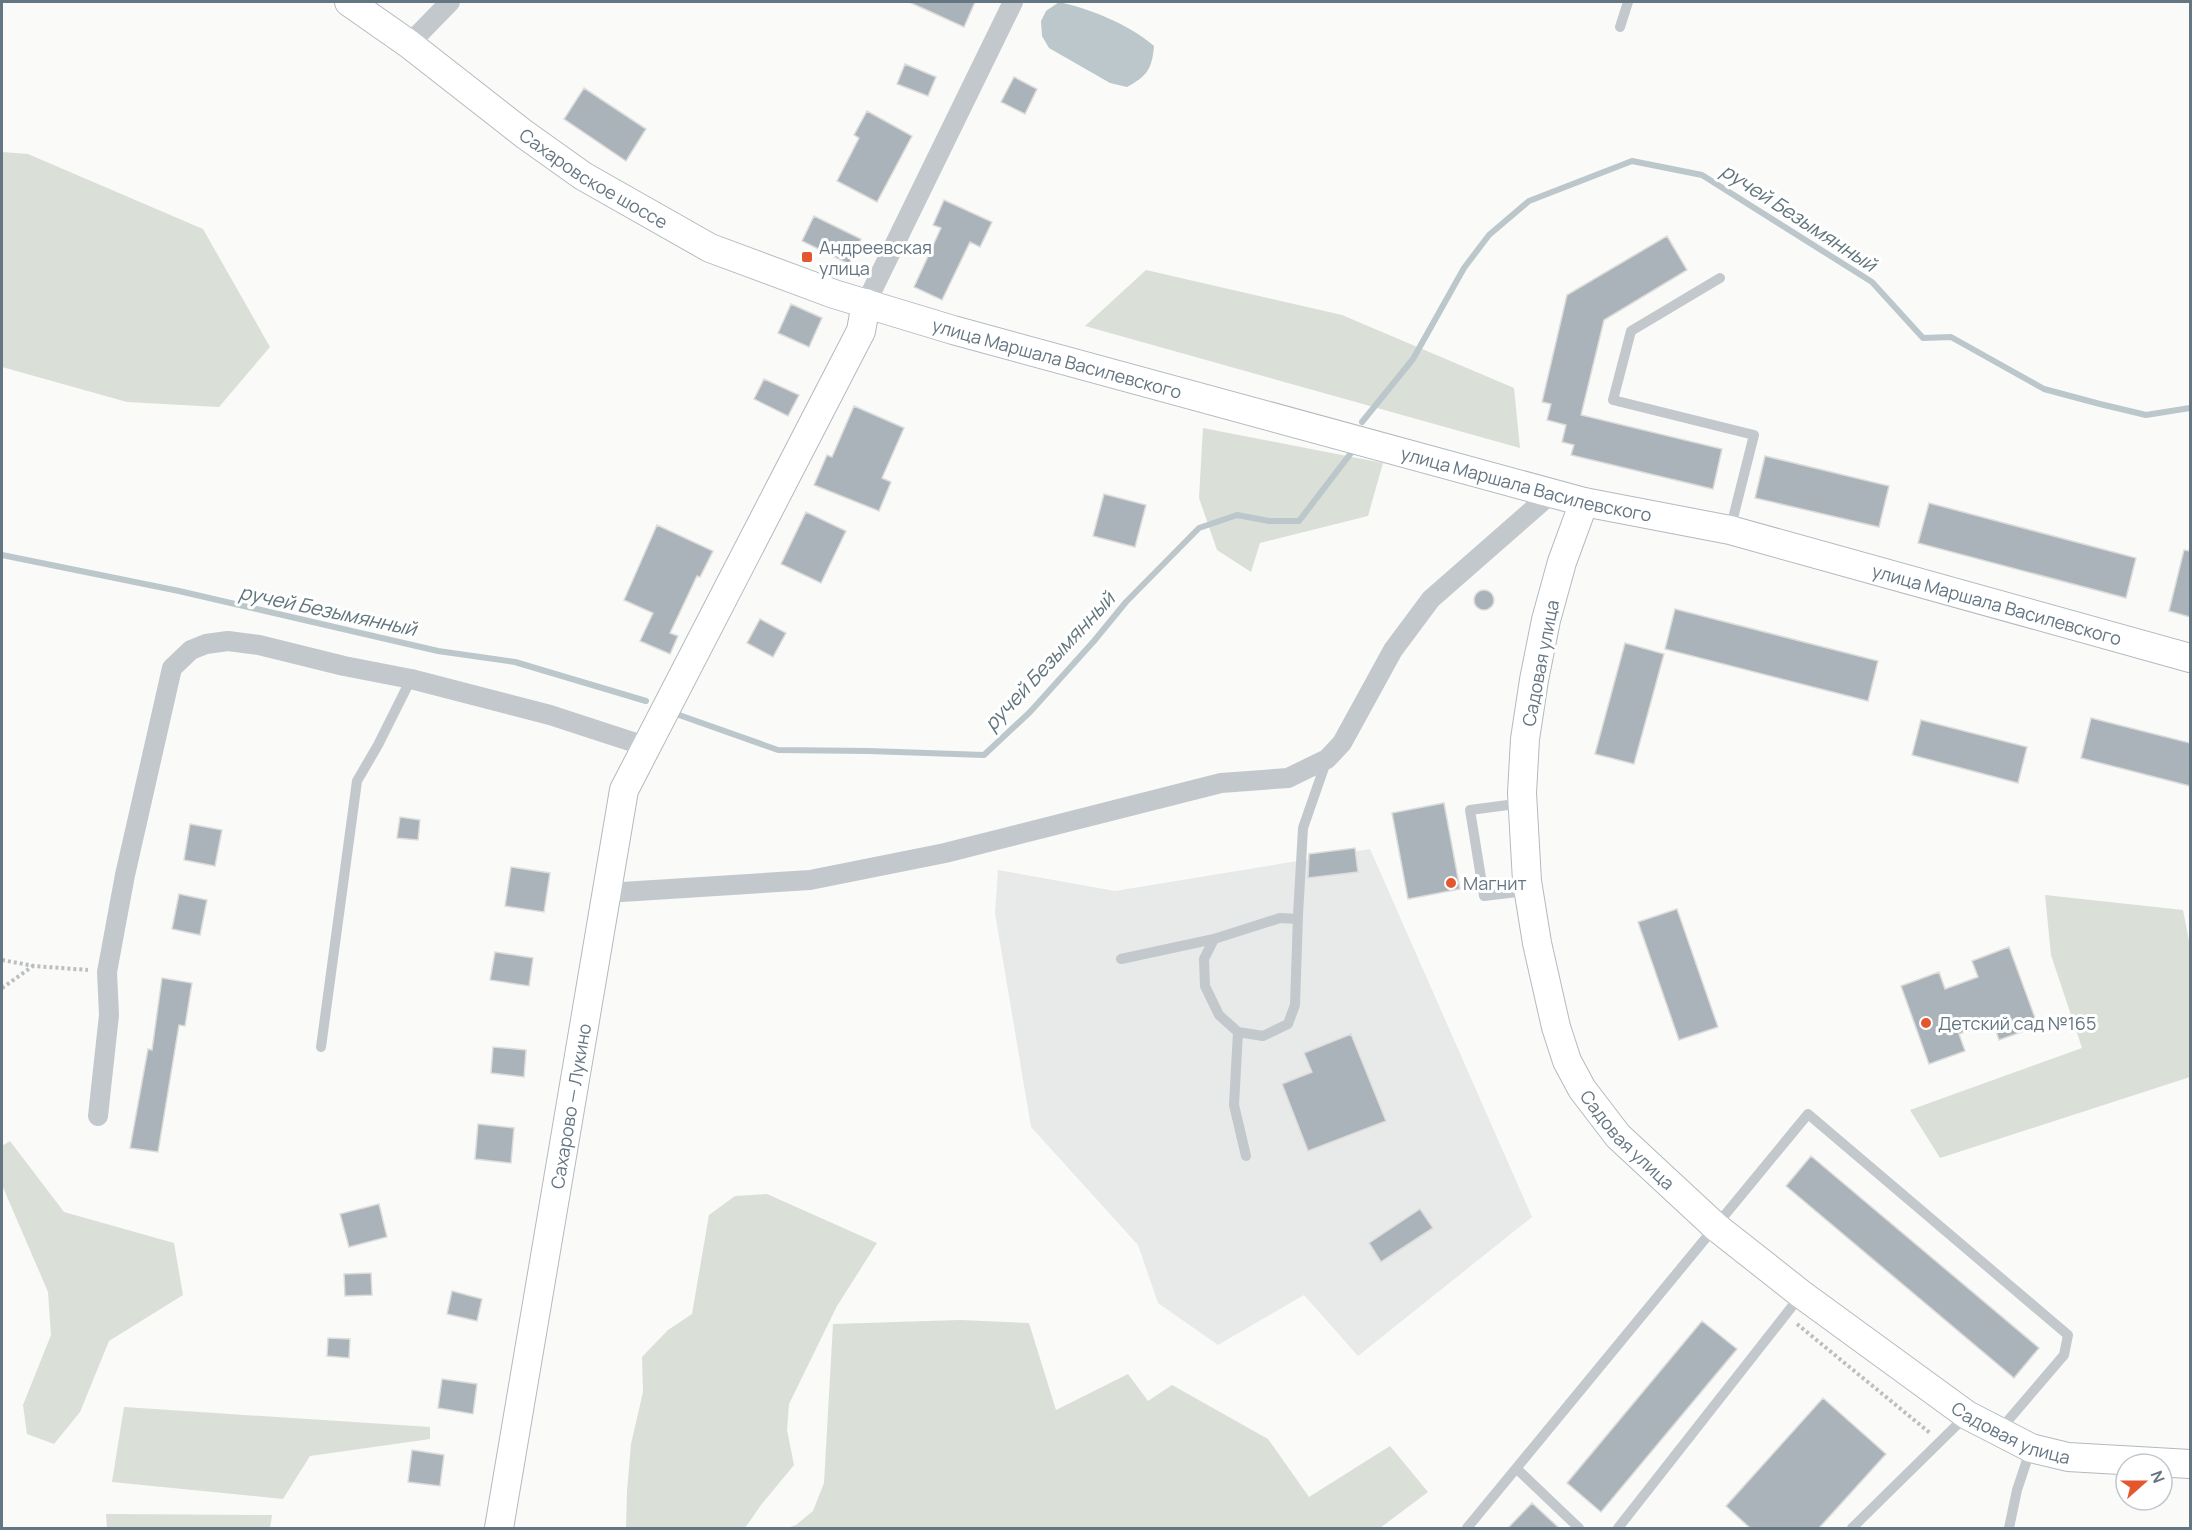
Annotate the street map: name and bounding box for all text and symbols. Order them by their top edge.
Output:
street label: Сахаровское шоссе [515,123,672,234]
water label: ручей Безымянный [1716,157,1883,278]
place label: Андреевская улица [819,235,932,280]
marker: Андреевская улица [800,250,814,264]
street label: улица Маршала Василевского [929,312,1185,404]
street label: улица Маршала Василевского [1398,441,1654,527]
street label: улица Маршала Василевского [1869,558,2124,650]
water label: ручей Безымянный [237,578,420,642]
water label: ручей Безымянный [978,585,1121,736]
street label: Садовая улица [1516,598,1564,728]
place label: Магнит [1463,871,1527,895]
marker: Магнит [1444,876,1458,890]
place label: Детский сад №165 [1938,1011,2096,1035]
marker: Детский сад №165 [1919,1016,1933,1030]
street label: Сахарово — Лукино [545,1021,596,1191]
street label: Садовая улица [1575,1085,1680,1195]
street label: Садовая улица [1947,1396,2073,1469]
north arrow [2114,1452,2174,1512]
text: N [2146,1467,2170,1486]

